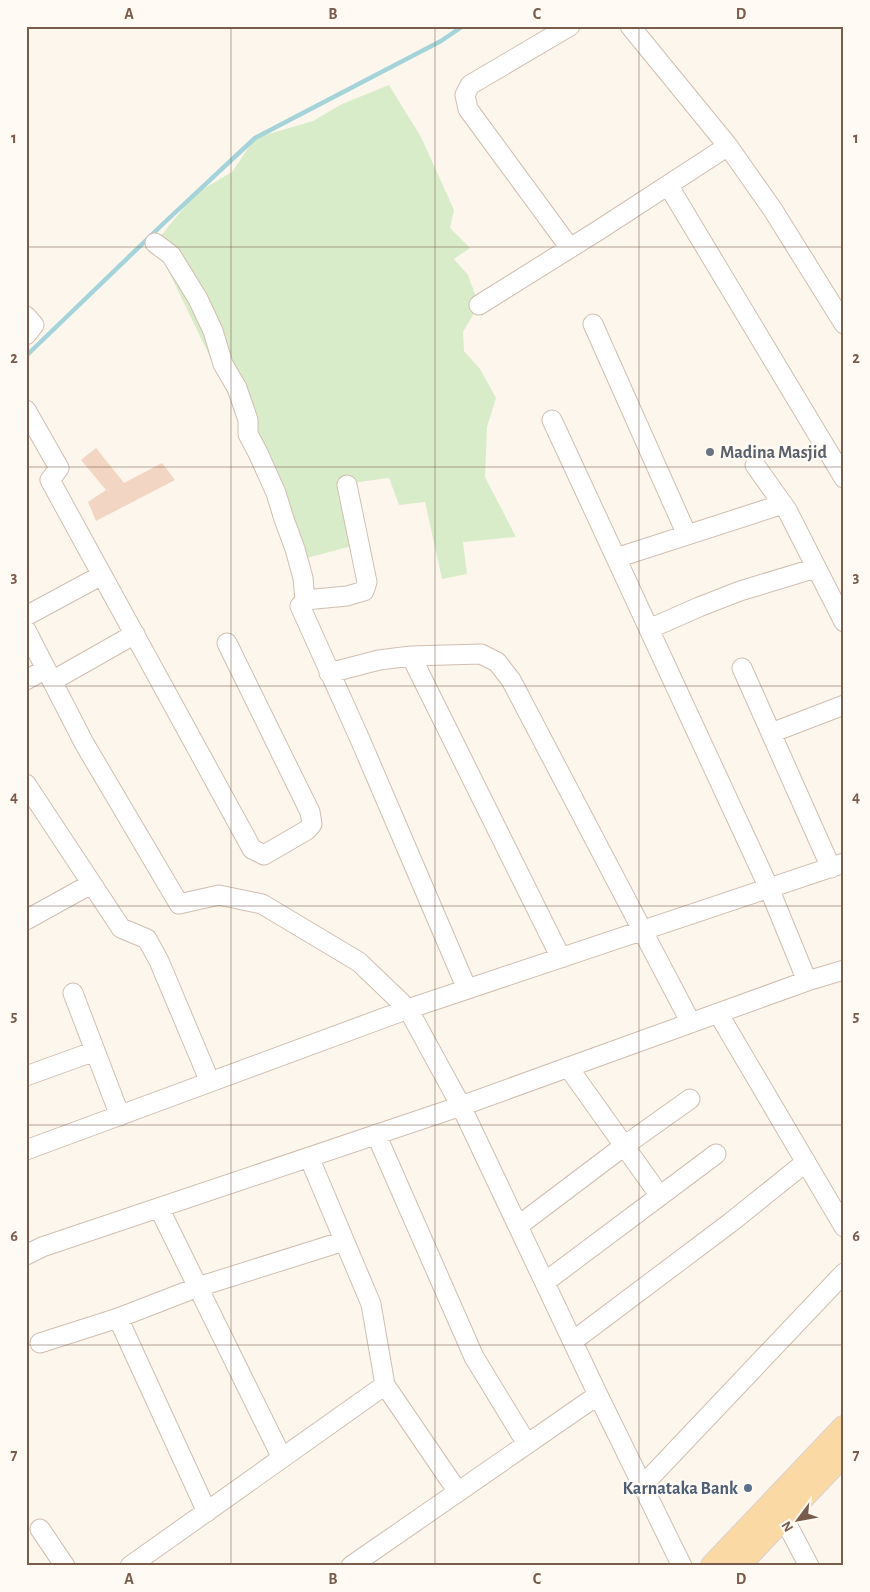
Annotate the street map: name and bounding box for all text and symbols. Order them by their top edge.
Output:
text: A [124,6,134,22]
text: B [328,6,338,22]
text: C [533,6,542,22]
text: D [736,6,747,22]
text: 1 [11,130,17,146]
text: 1 [853,130,859,146]
text: 2 [10,350,18,366]
text: 2 [852,350,860,366]
place label: Madina Masjid [720,444,827,462]
marker: Madina Masjid [704,446,716,458]
text: 3 [11,569,18,585]
text: 3 [853,569,860,585]
text: 4 [10,789,18,805]
text: 4 [852,789,860,805]
text: 5 [11,1008,18,1024]
text: 5 [853,1008,860,1024]
text: 6 [10,1228,18,1244]
text: 6 [852,1228,860,1244]
text: 7 [11,1447,18,1463]
text: 7 [853,1447,860,1463]
place label: Karnataka Bank [623,1480,738,1498]
marker: Karnataka Bank [742,1482,754,1494]
north arrow [772,1494,822,1544]
text: N [779,1519,796,1534]
text: A [124,1571,134,1587]
text: B [328,1571,338,1587]
text: C [533,1571,542,1587]
text: D [736,1571,747,1587]

